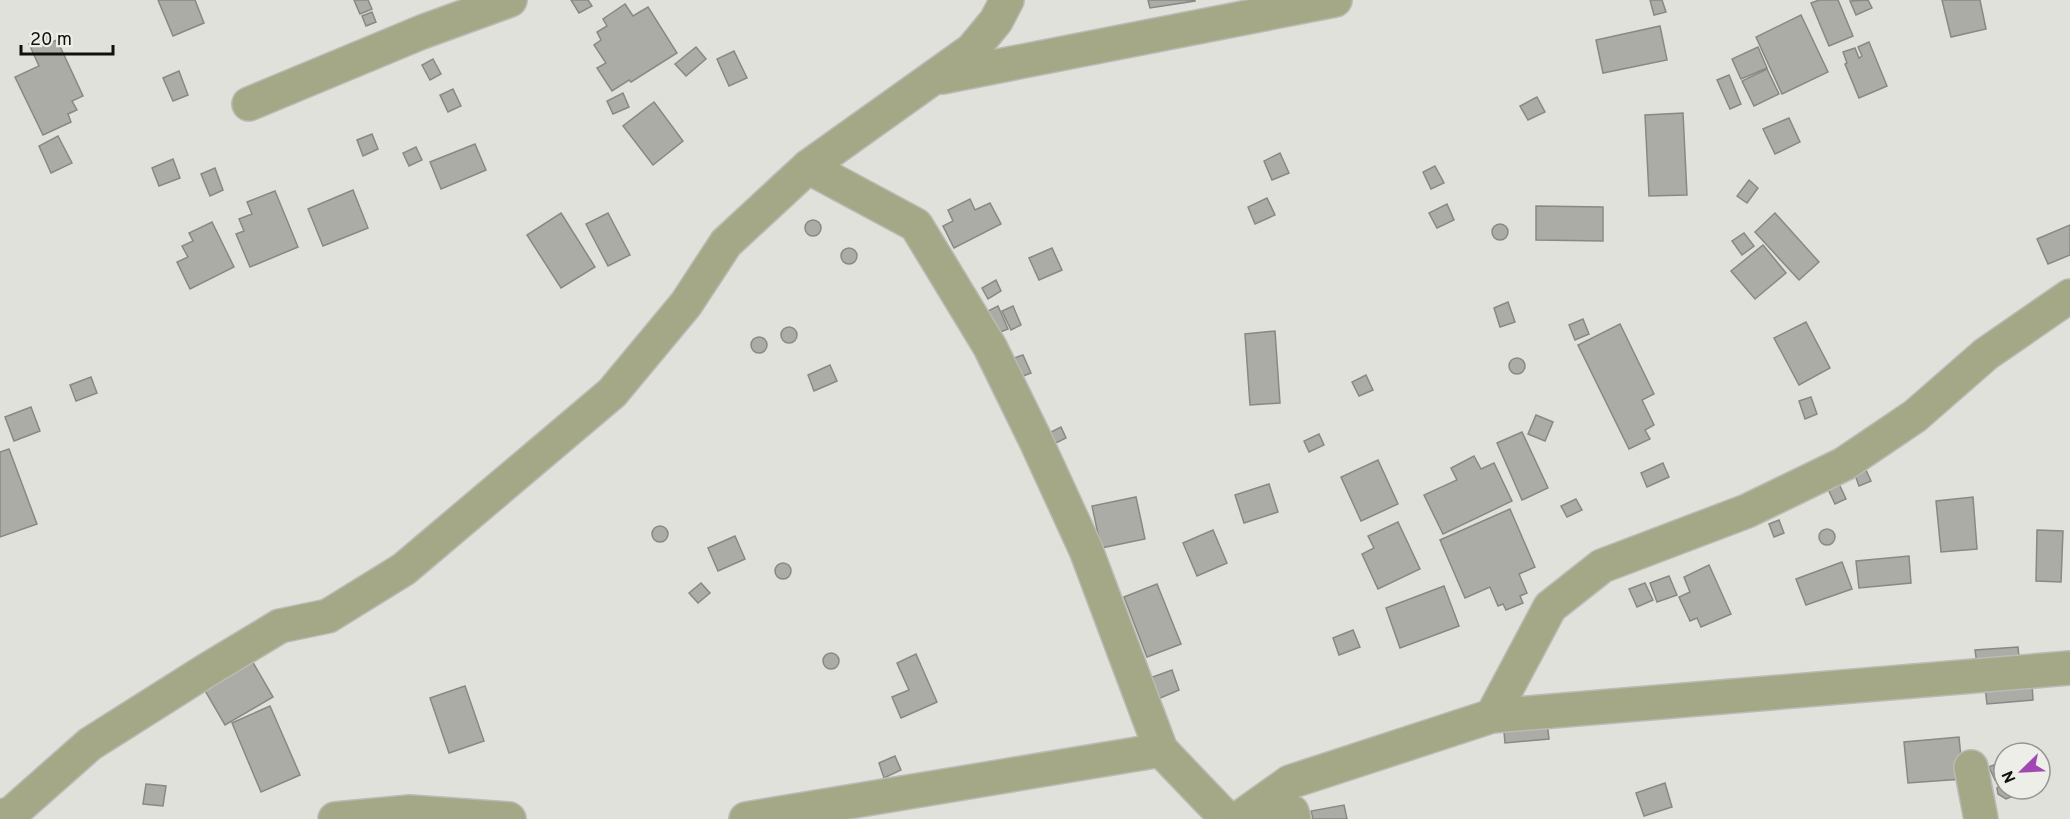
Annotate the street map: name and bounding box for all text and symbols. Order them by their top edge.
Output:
scale bar [21,18,112,56]
text: 20 m [30,29,72,52]
north arrow [1992,741,2052,801]
text: N [1999,767,2022,786]

